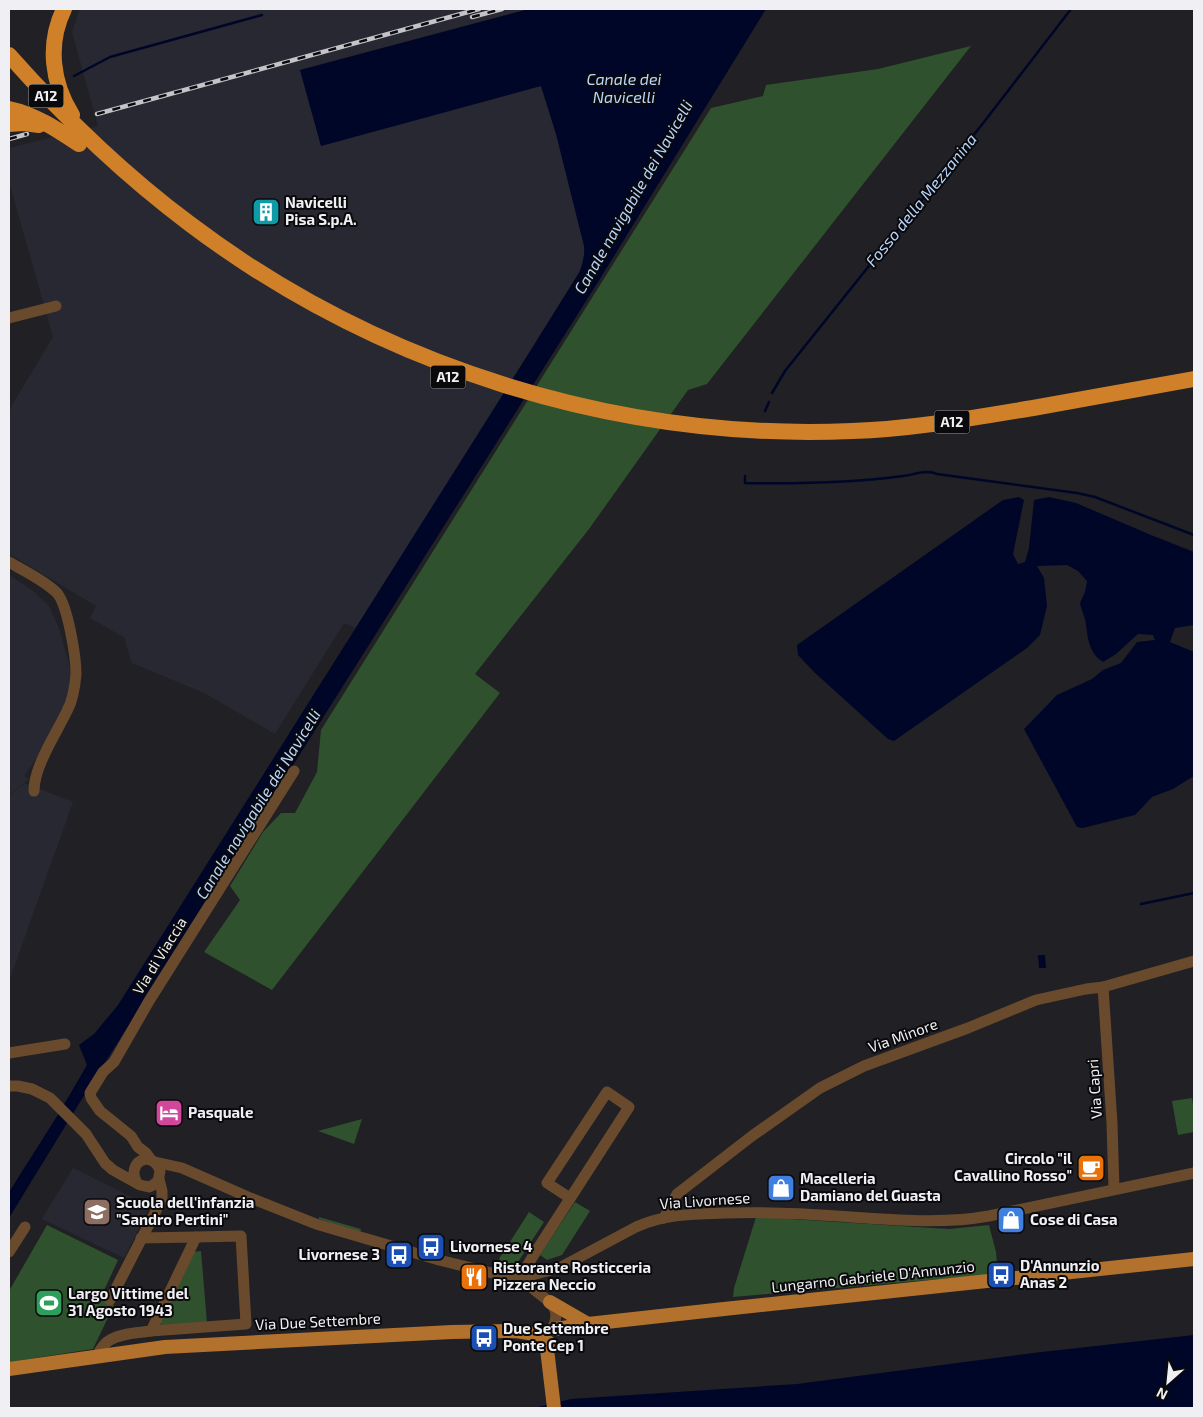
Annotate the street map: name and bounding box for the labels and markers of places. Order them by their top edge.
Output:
place label: Navicelli Pisa S.p.A. [285,193,357,228]
building icon: Navicelli Pisa S.p.A. [251,197,281,227]
hotel icon: Pasquale [154,1098,184,1128]
place label: Pasquale [188,1103,253,1121]
place label: Circolo "il Cavallino Rosso" [954,1149,1072,1184]
cafe icon: Circolo "il Cavallino Rosso" [1076,1153,1106,1183]
place label: Macelleria Damiano del Guasta [800,1169,941,1204]
shop icon: Macelleria Damiano del Guasta [766,1173,796,1203]
place label: Scuola dell'infanzia "Sandro Pertini" [116,1193,254,1228]
school or university icon: Scuola dell'infanzia "Sandro Pertini" [82,1197,112,1227]
shop icon: Cose di Casa [996,1205,1026,1235]
place label: Cose di Casa [1030,1210,1118,1228]
bus stop icon: Livornese 4 [416,1232,446,1262]
place label: Livornese 4 [450,1237,533,1255]
bus stop icon: Livornese 3 [384,1240,414,1270]
place label: Livornese 3 [299,1245,380,1263]
place label: D'Annunzio Anas 2 [1020,1256,1100,1291]
place label: Ristorante Rosticceria Pizzera Neccio [493,1258,651,1293]
bus stop icon: D'Annunzio Anas 2 [986,1260,1016,1290]
restaurant icon: Ristorante Rosticceria Pizzera Neccio [459,1262,489,1292]
place label: Largo Vittime del 31 Agosto 1943 [68,1284,189,1319]
sports icon: Largo Vittime del 31 Agosto 1943 [34,1288,64,1318]
place label: Due Settembre Ponte Cep 1 [503,1319,609,1354]
bus stop icon: Due Settembre Ponte Cep 1 [469,1323,499,1353]

